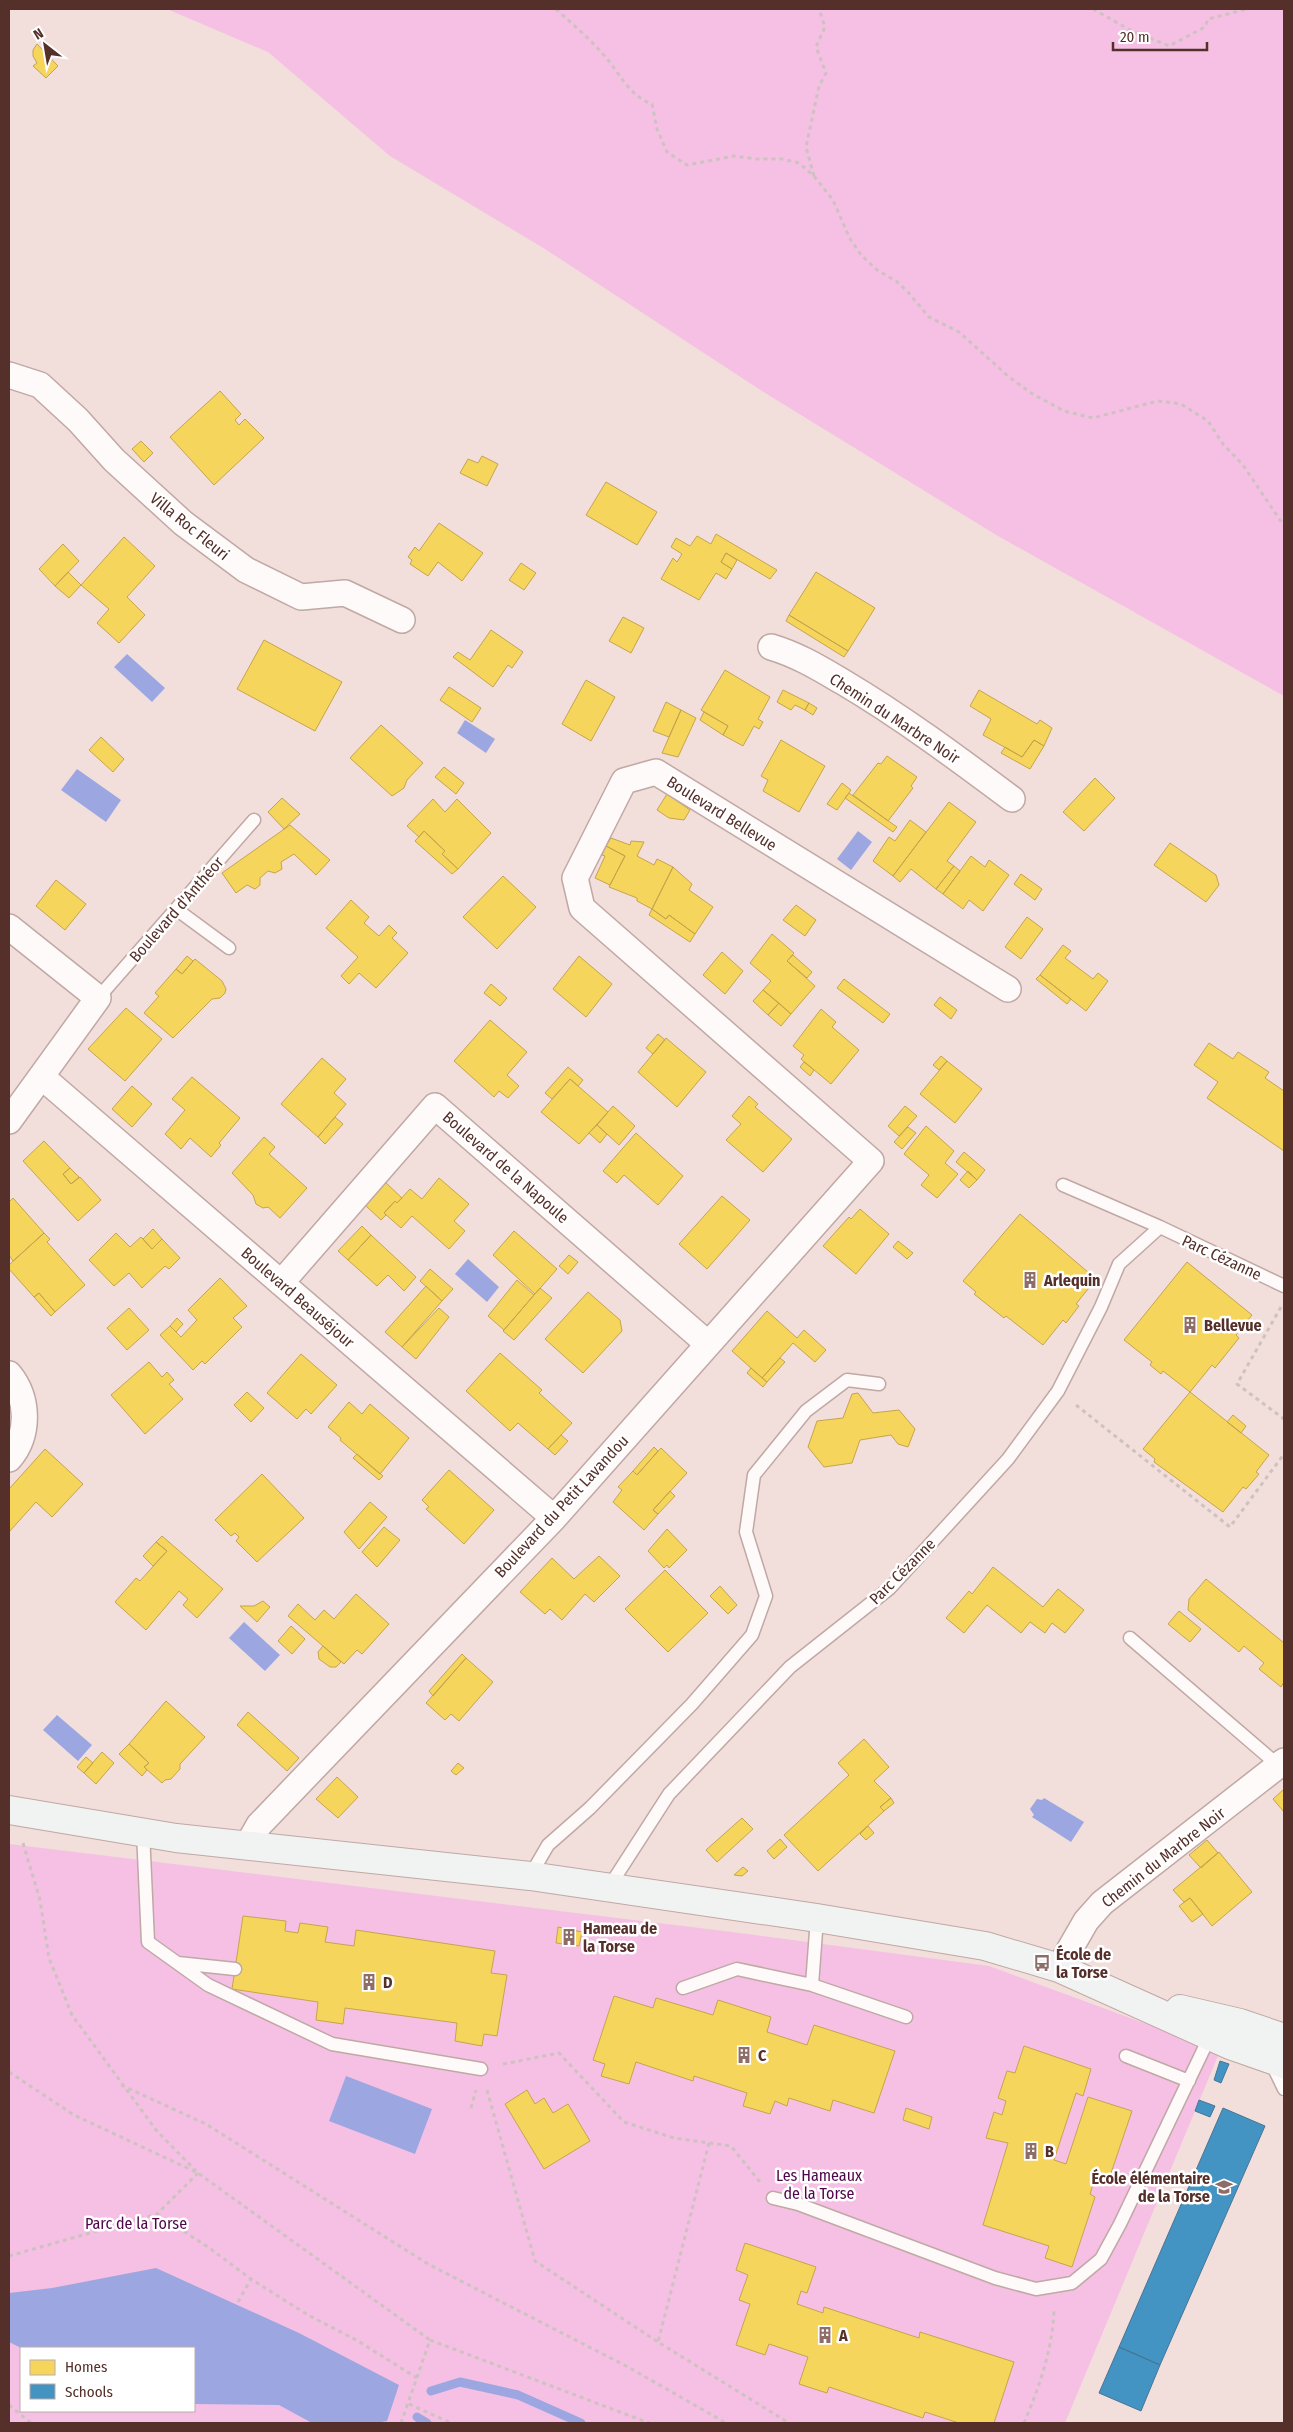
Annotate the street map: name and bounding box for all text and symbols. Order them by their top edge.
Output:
north arrow [20,20,70,70]
scale bar [1113,20,1207,52]
text: N [31,25,47,44]
text: 20 m [1120,28,1150,46]
street label: Villa Roc Fleuri [146,489,233,564]
street label: Chemin du Marbre Noir [826,669,964,768]
street label: Boulevard Bellevue [663,772,780,855]
street label: Boulevard d'Anthéor [125,852,228,966]
street label: Boulevard de la Napoule [439,1108,573,1227]
street label: Parc Cézanne [1179,1231,1265,1284]
street label: Boulevard Beauséjour [237,1243,358,1352]
building icon: Arlequin [1020,1270,1040,1290]
place label: Arlequin [1043,1271,1101,1290]
building icon: Bellevue [1180,1315,1200,1335]
place label: Bellevue [1204,1316,1262,1335]
street label: Boulevard du Petit Lavandou [490,1431,632,1581]
street label: Parc Cézanne [865,1534,939,1608]
street label: Chemin du Marbre Noir [1098,1803,1229,1911]
place label: Hameau de la Torse [583,1919,657,1956]
building icon: Hameau de la Torse [559,1927,579,1947]
place label: École de la Torse [1056,1944,1111,1982]
bus stop icon: École de la Torse [1032,1953,1052,1973]
building icon: D [359,1972,379,1992]
place label: D [383,1973,393,1992]
building icon: C [734,2045,754,2065]
place label: C [758,2046,767,2065]
building icon: B [1021,2141,1041,2161]
place label: B [1045,2142,1054,2161]
park label: Les Hameaux de la Torse [776,2166,862,2203]
place label: École élémentaire de la Torse [1092,2168,1210,2206]
school or university icon: École élémentaire de la Torse [1214,2177,1234,2197]
park label: Parc de la Torse [85,2214,187,2233]
building icon: A [815,2325,835,2345]
place label: A [838,2326,848,2345]
legend [20,2347,195,2412]
text: Homes [65,2358,107,2376]
text: Schools [65,2383,113,2401]

